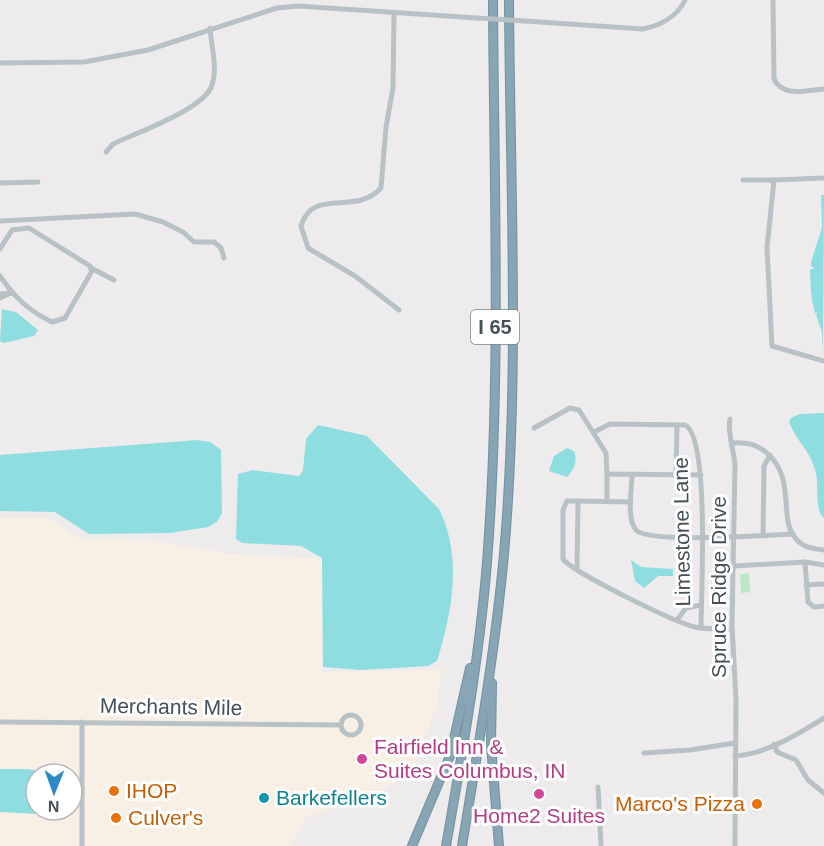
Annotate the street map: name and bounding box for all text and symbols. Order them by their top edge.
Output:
road number: I 65 [471,310,519,344]
street label: Limestone Lane [669,457,694,607]
street label: Spruce Ridge Drive [707,496,730,678]
street label: Merchants Mile [100,694,242,719]
place label: Fairfield Inn & Suites Columbus, IN [374,735,565,782]
marker: Fairfield Inn & Suites Columbus, IN [355,752,369,766]
north arrow [24,762,84,822]
place label: IHOP [126,779,177,802]
marker: IHOP [107,784,121,798]
place label: Barkefellers [276,786,387,809]
marker: Home2 Suites [532,787,546,801]
marker: Barkefellers [257,791,271,805]
place label: Marco's Pizza [615,792,745,815]
marker: Marco's Pizza [750,797,764,811]
text: N [48,798,60,815]
place label: Home2 Suites [473,804,605,827]
place label: Culver's [128,806,203,829]
marker: Culver's [109,811,123,825]

